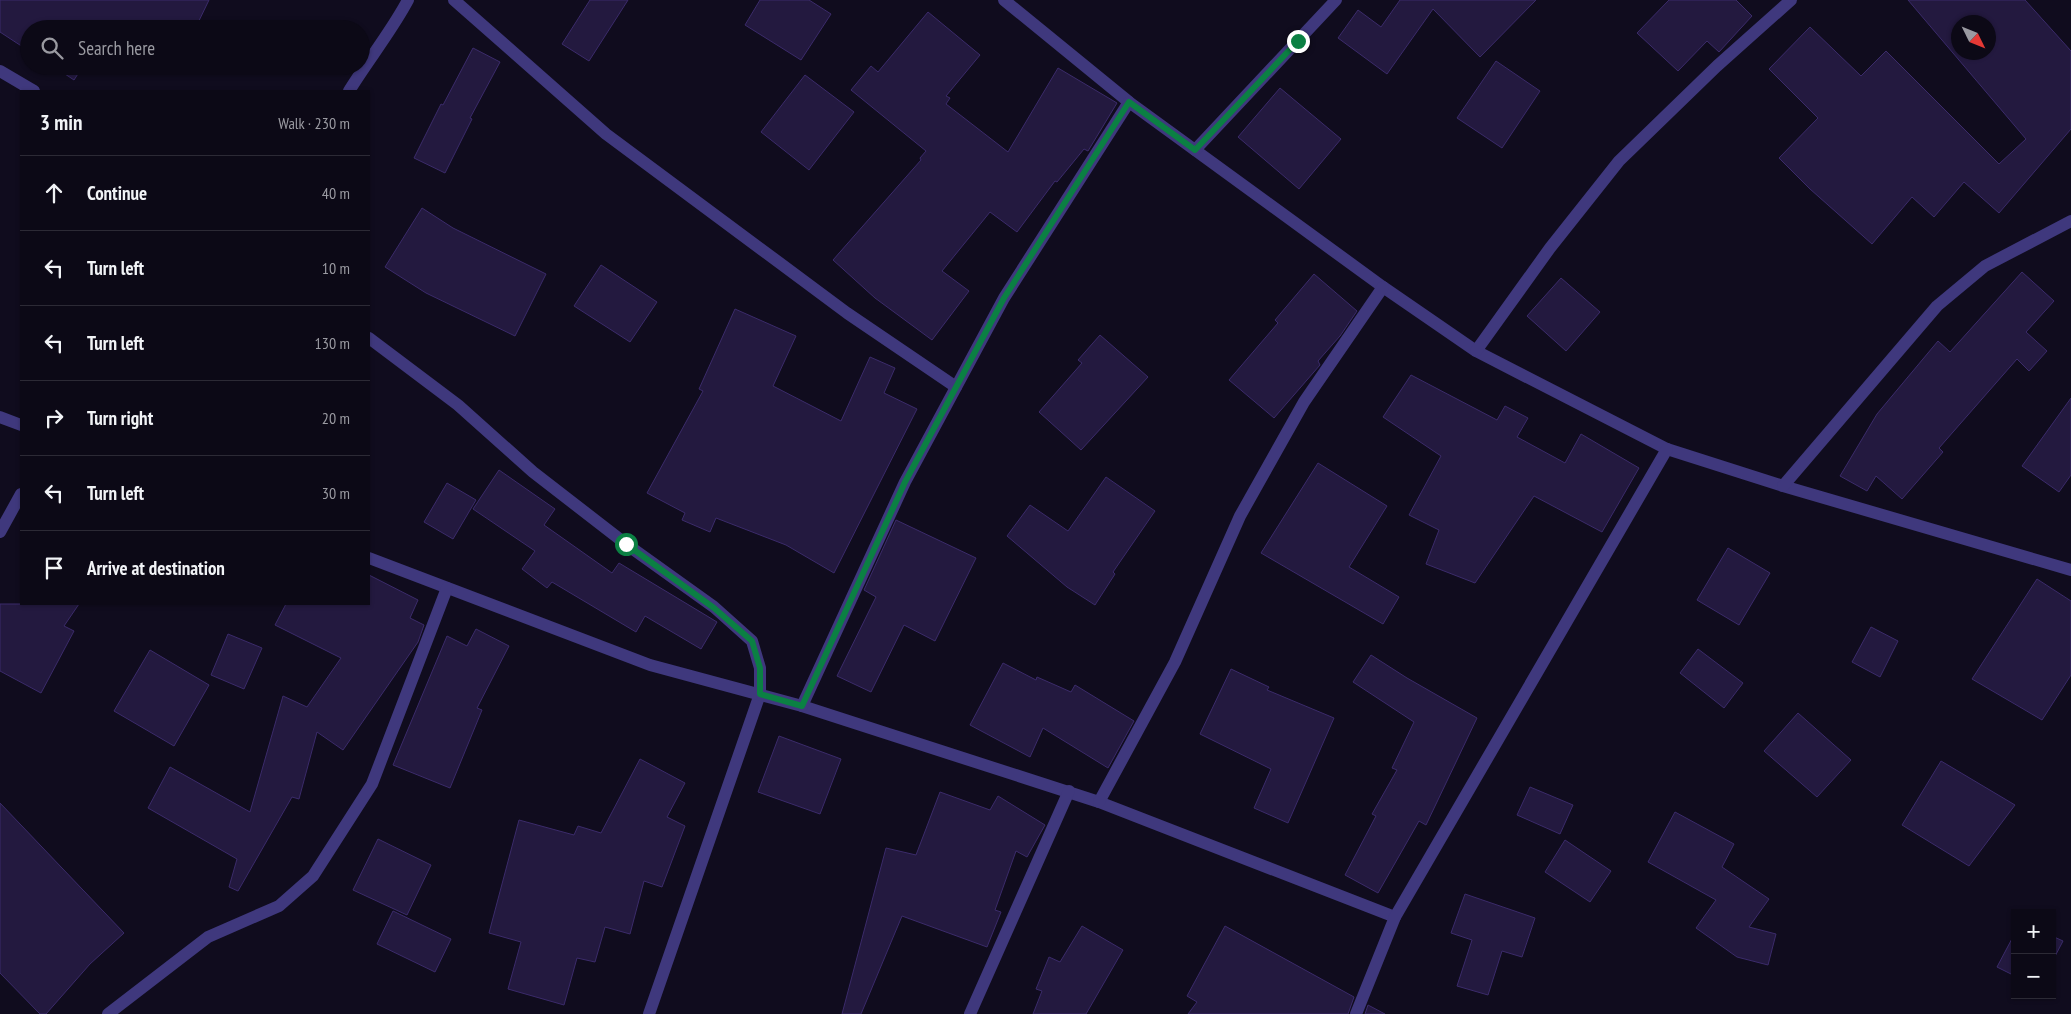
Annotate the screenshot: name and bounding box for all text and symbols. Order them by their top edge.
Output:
north arrow [1951,15,1996,60]
search box [20,20,370,75]
route end [1287,30,1310,53]
icon: search [38,34,66,62]
text: Search here [78,36,155,60]
text: 3 min [40,109,82,136]
text: Walk · 230 m [278,113,350,133]
icon: ahead [40,179,68,207]
text: Continue [87,181,147,205]
text: 40 m [322,183,350,203]
icon: left [40,254,68,282]
text: Turn left [87,256,144,280]
text: 10 m [322,258,350,278]
icon: left [40,329,68,357]
text: Turn left [87,331,144,355]
text: 130 m [315,333,350,353]
icon: right [40,404,68,432]
text: Turn right [87,406,153,430]
text: 20 m [322,408,350,428]
icon: left [40,479,68,507]
text: Turn left [87,481,144,505]
text: 30 m [322,483,350,503]
route start [615,533,638,556]
icon: arrive [40,554,68,582]
text: Arrive at destination [87,556,225,580]
map controls [2011,909,2056,999]
button: + [2011,909,2056,954]
button: − [2011,954,2056,999]

